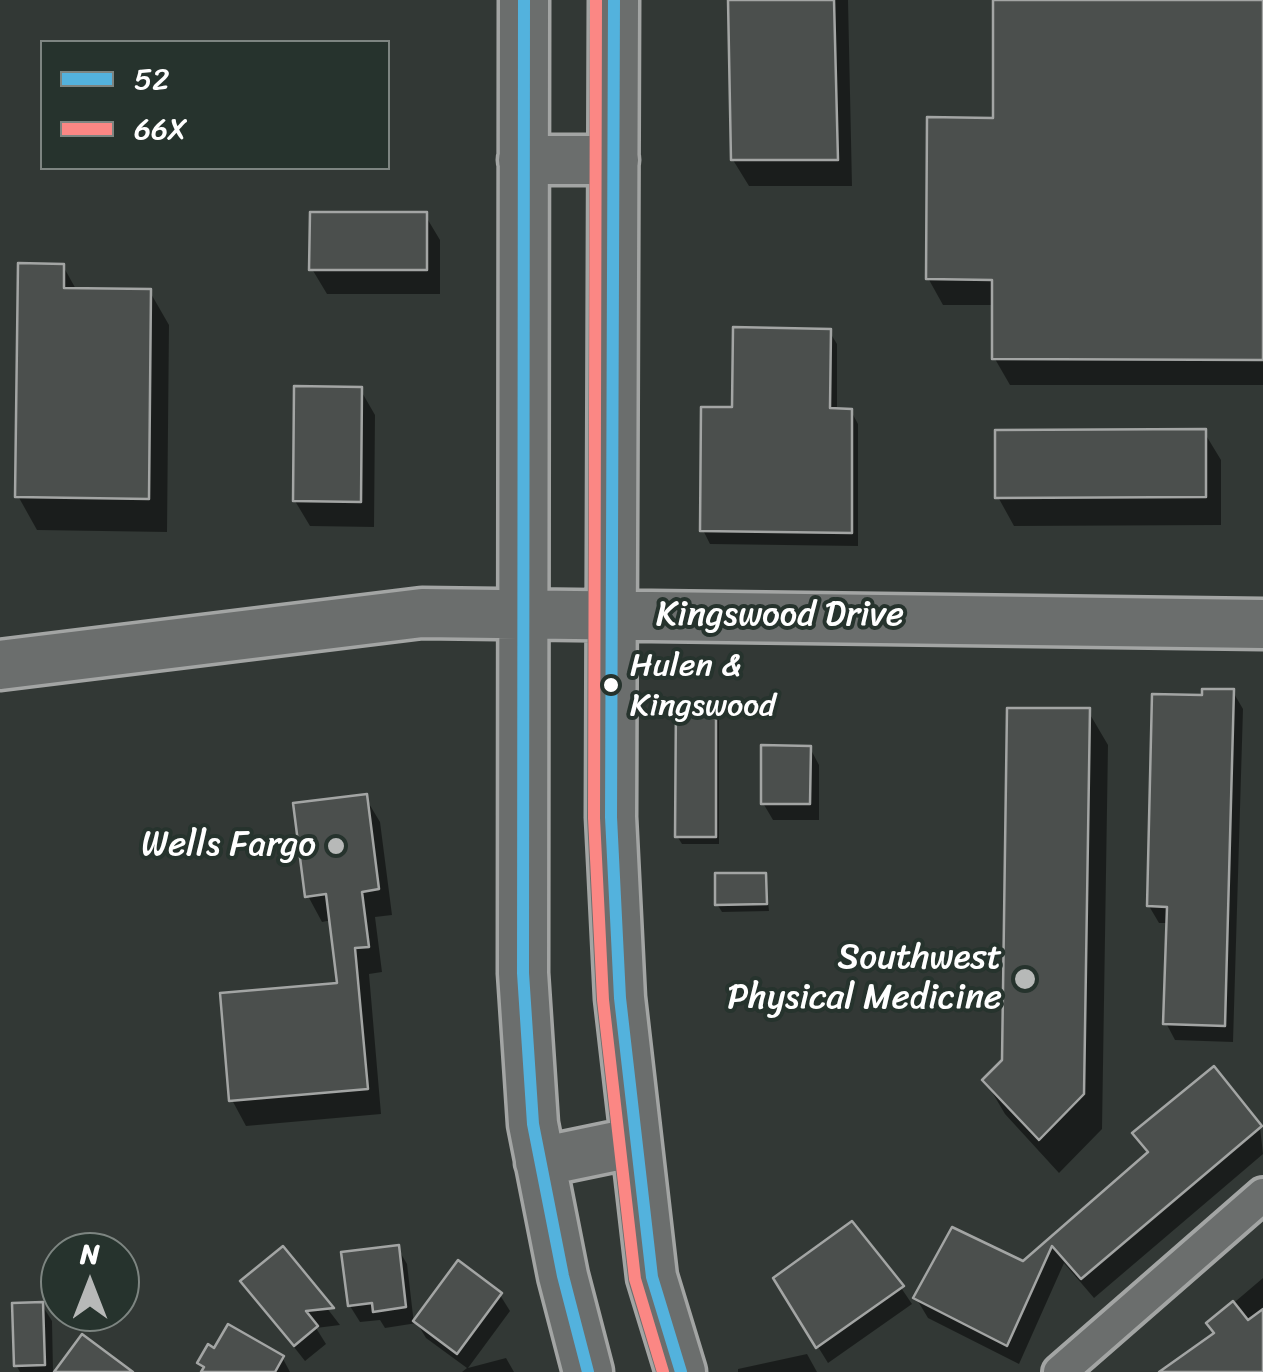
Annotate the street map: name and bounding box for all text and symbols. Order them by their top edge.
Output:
legend [40,40,390,170]
text: 52 [134,52,170,106]
text: 66X [134,102,188,156]
street label: Kingswood Drive [656,595,904,637]
place label: Hulen & Kingswood [630,648,776,723]
marker: Hulen & Kingswood [601,675,621,695]
place label: Wells Fargo [141,825,316,867]
marker: Wells Fargo [325,835,347,857]
place label: Southwest Physical Medicine [727,938,1002,1020]
marker: Southwest Physical Medicine [1012,966,1038,992]
text: N [80,1229,100,1278]
north arrow [40,1232,140,1332]

